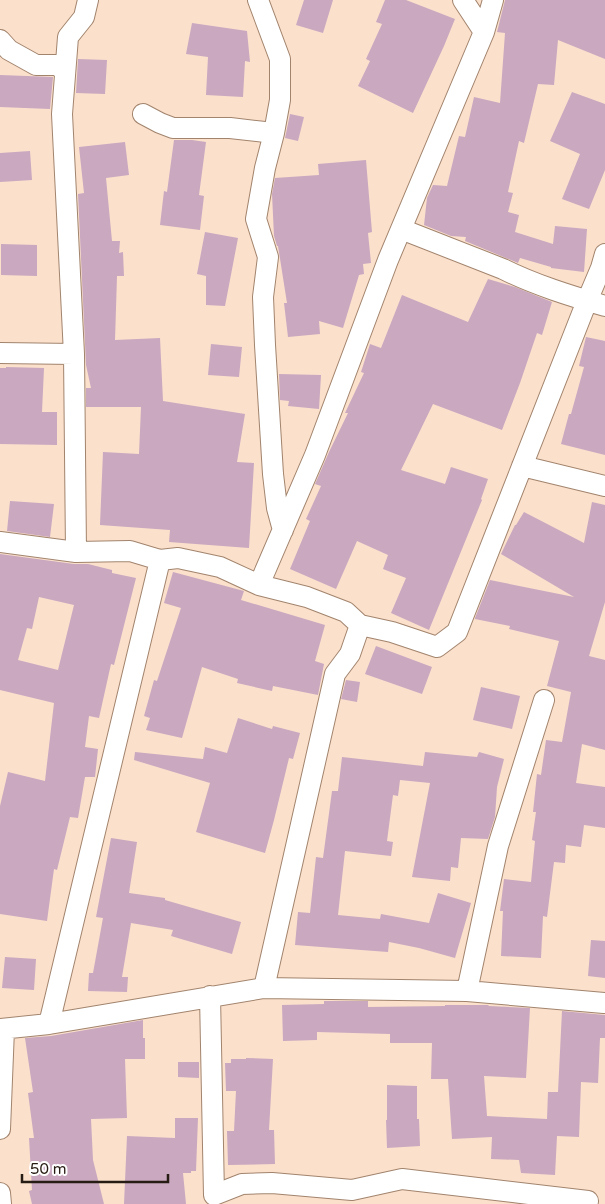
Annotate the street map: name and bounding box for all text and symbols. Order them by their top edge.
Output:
scale bar [22,1152,169,1184]
text: 50 m [30,1160,67,1178]

